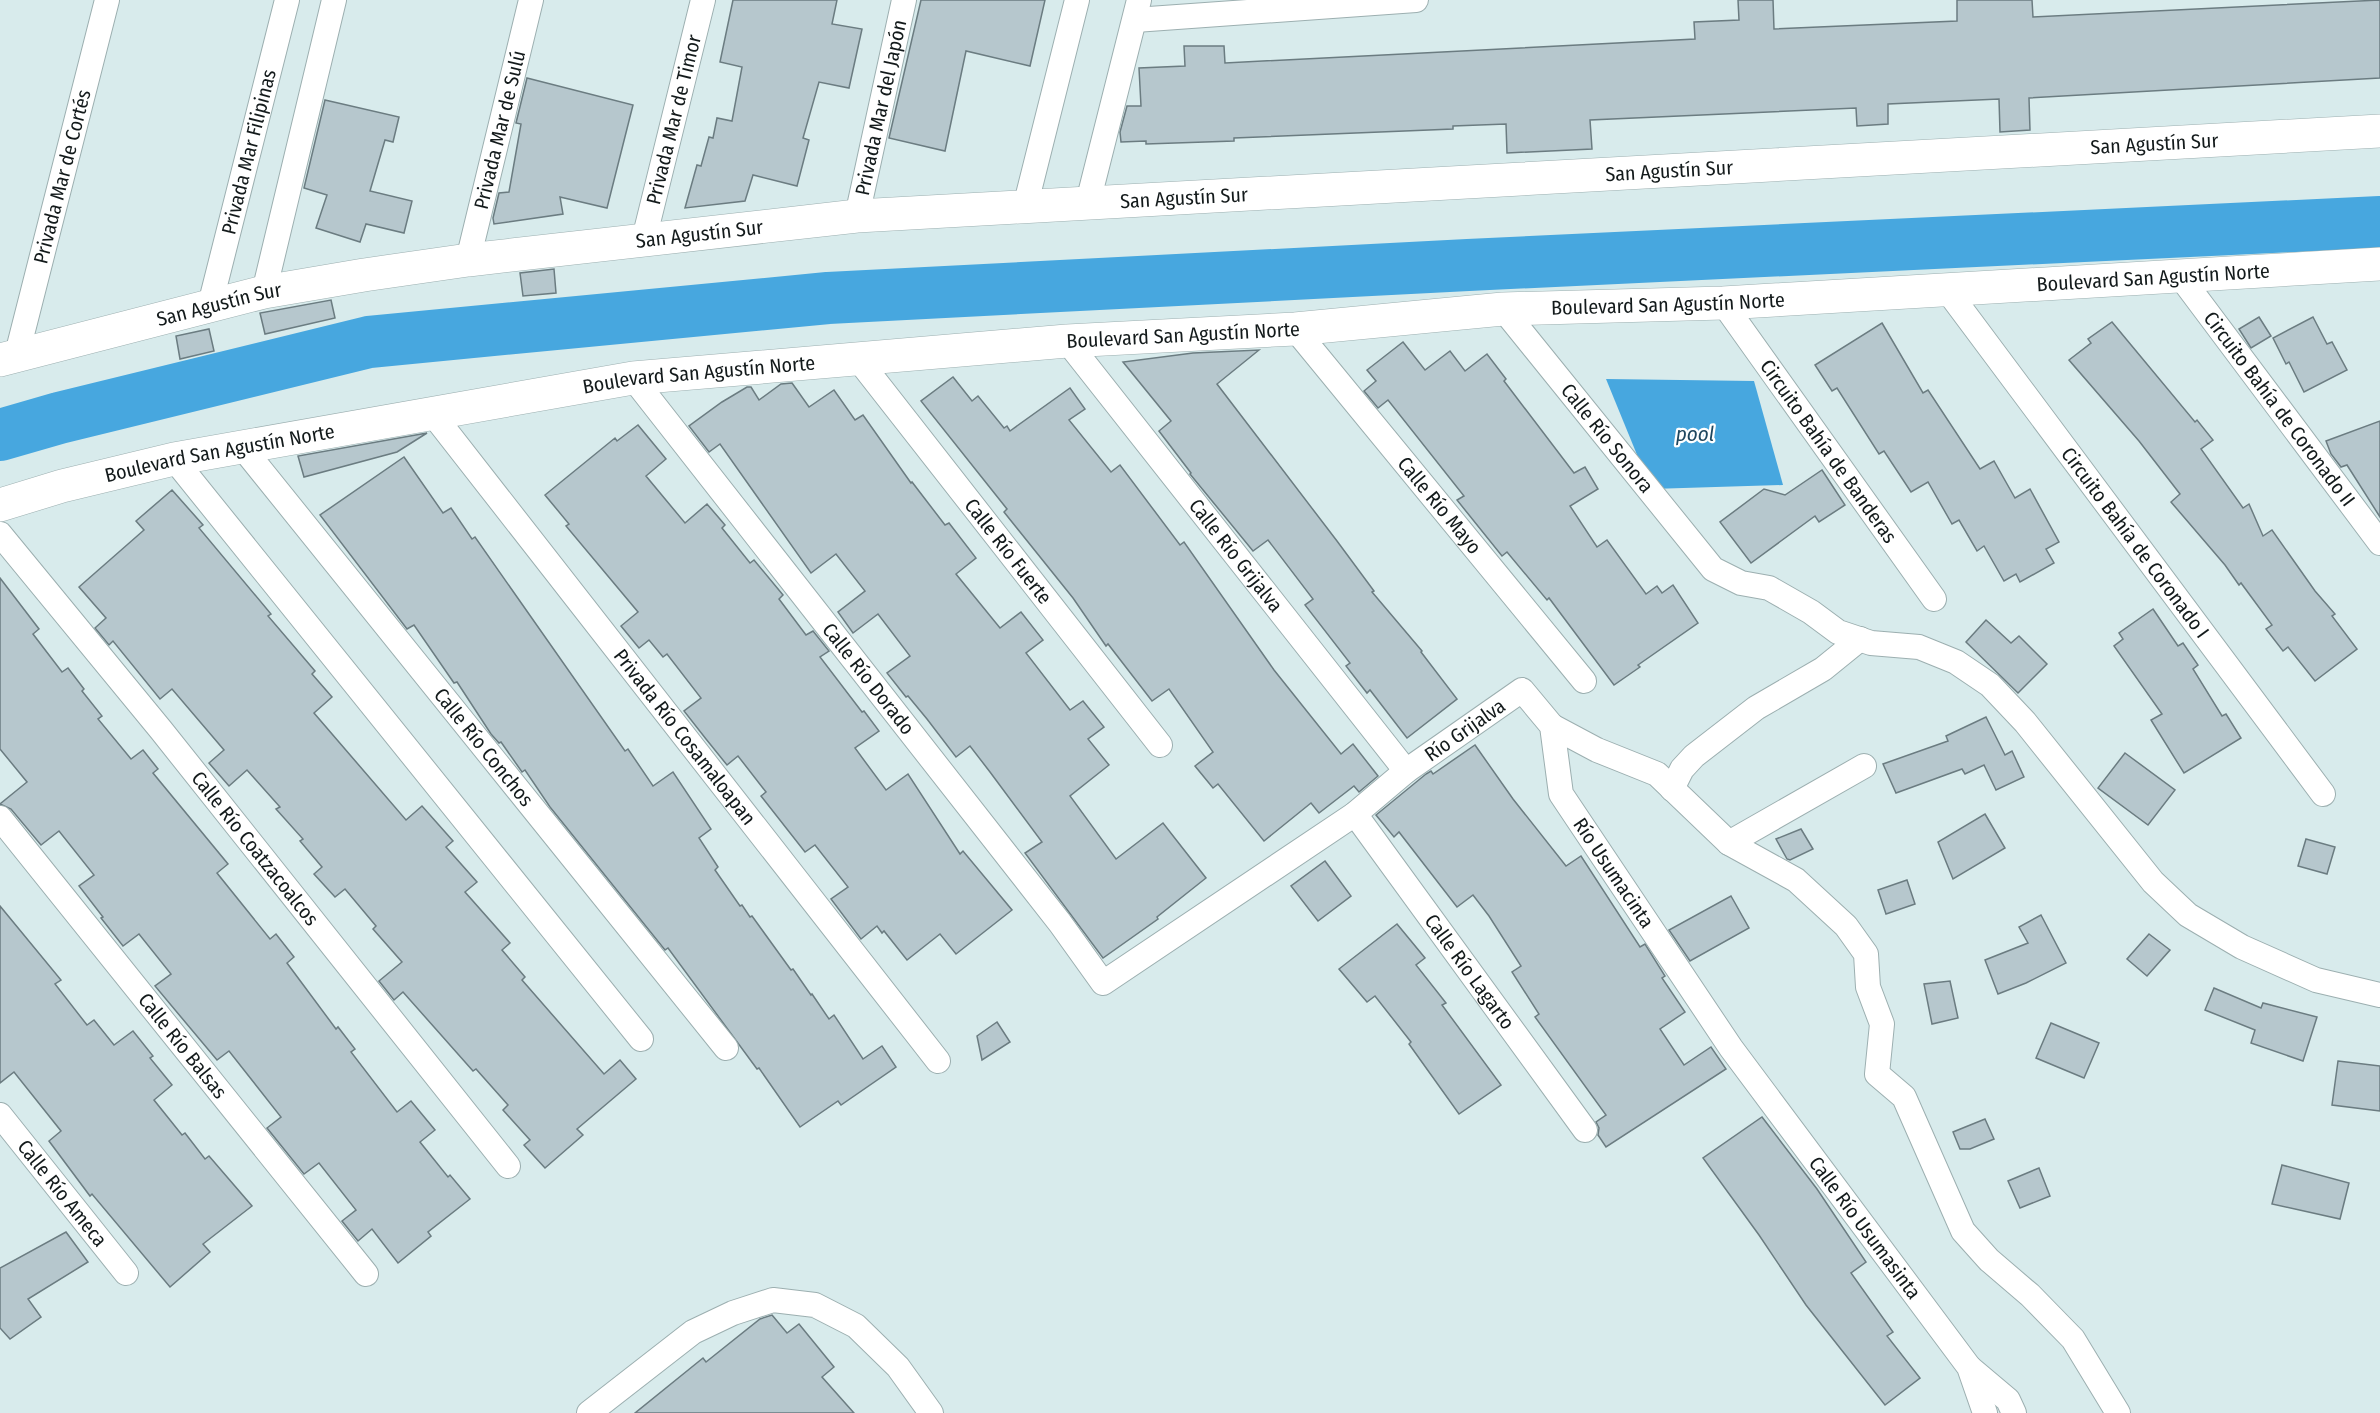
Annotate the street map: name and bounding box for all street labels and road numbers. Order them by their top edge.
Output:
street label: Privada Mar del Japón [850,17,911,198]
street label: Privada Mar de Timor [641,32,706,207]
street label: Privada Mar de Sulú [469,48,530,212]
street label: Privada Mar Filipinas [216,67,281,237]
street label: Privada Mar de Cortés [28,87,96,266]
street label: San Agustín Sur [2090,128,2219,159]
street label: San Agustín Sur [1605,155,1734,186]
street label: San Agustín Sur [1119,182,1248,213]
street label: San Agustín Sur [634,215,764,253]
street label: Boulevard San Agustín Norte [2036,259,2270,296]
street label: San Agustín Sur [154,277,283,331]
street label: Boulevard San Agustín Norte [1551,287,1785,320]
street label: Circuito Bahía de Coronado II [2199,307,2360,511]
street label: Boulevard San Agustín Norte [1066,317,1300,353]
street label: Boulevard San Agustín Norte [581,351,816,399]
street label: Circuito Bahía de Banderas [1755,355,1902,548]
street label: Calle Río Sonora [1556,379,1659,498]
street label: Boulevard San Agustín Norte [102,419,336,487]
street label: Circuito Bahía de Coronado I [2056,442,2214,643]
street label: Calle Río Mayo [1393,452,1487,559]
street label: Calle Río Fuerte [960,494,1057,609]
street label: Calle Río Grijalva [1184,494,1288,617]
street label: Calle Río Dorado [817,618,920,739]
street label: Privada Río Cosamaloapan [609,644,761,830]
street label: Calle Río Conchos [429,683,539,811]
street label: Río Grijalva [1420,694,1510,766]
street label: Calle Río Coatzacoalcos [187,766,324,930]
street label: Río Usumacinta [1568,813,1659,932]
street label: Calle Río Lagarto [1420,909,1520,1034]
street label: Calle Río Balsas [133,988,232,1103]
street label: Calle Río Ameca [12,1135,112,1251]
street label: Calle Río Usumasinta [1804,1152,1926,1304]

